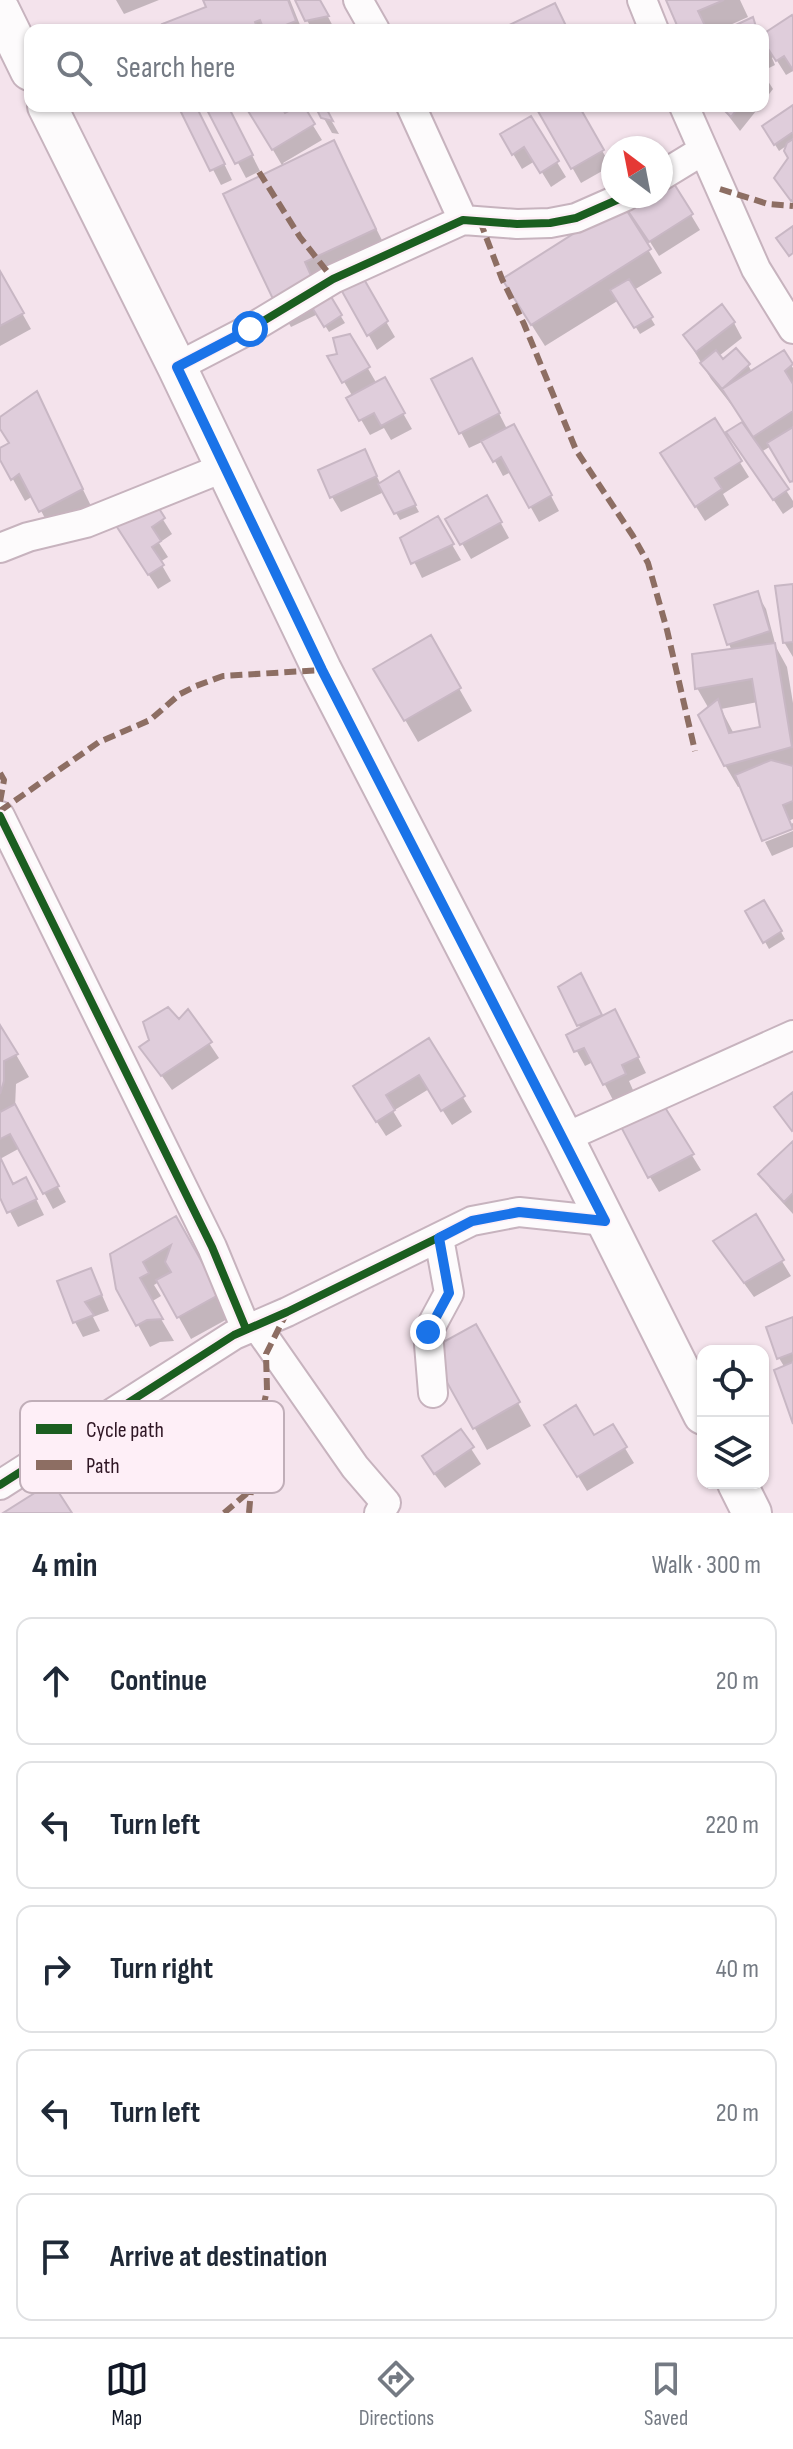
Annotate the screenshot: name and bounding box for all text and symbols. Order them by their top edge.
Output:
search box [24,24,769,112]
icon: search [52,46,96,90]
text: Search here [116,50,235,86]
north arrow [601,136,673,208]
route start [232,311,268,347]
route end [410,1314,446,1350]
map controls [697,1345,769,1489]
button: locate [697,1345,769,1417]
legend [20,1401,284,1493]
text: Cycle path [86,1417,164,1444]
button: layers [697,1417,769,1489]
text: Path [86,1453,120,1480]
text: 4 min [32,1545,98,1586]
text: Walk · 300 m [652,1550,761,1581]
icon: ahead [34,1659,78,1703]
text: Continue [110,1663,207,1699]
text: 20 m [716,1666,759,1697]
icon: left [34,1803,78,1847]
text: Turn left [110,1807,200,1843]
text: 220 m [705,1810,759,1841]
icon: right [34,1947,78,1991]
text: Turn right [110,1951,213,1987]
text: 40 m [716,1954,759,1985]
icon: left [34,2091,78,2135]
text: Turn left [110,2095,200,2131]
text: 20 m [716,2098,759,2129]
icon: arrive [34,2235,78,2279]
text: Arrive at destination [110,2239,327,2275]
tab: Map [105,2357,149,2432]
tab: Directions [359,2357,434,2432]
tab: Saved [644,2357,688,2432]

